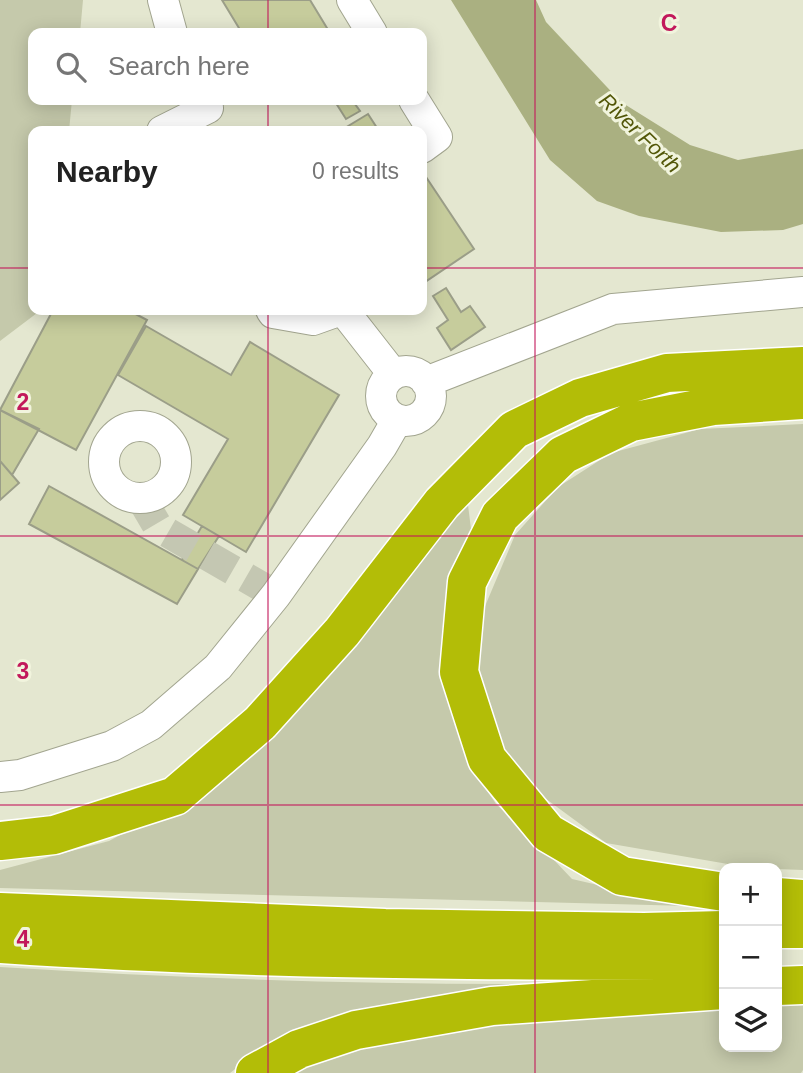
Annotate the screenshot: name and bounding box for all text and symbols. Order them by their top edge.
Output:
text: C [661,10,677,36]
search box [28,28,427,105]
icon: search [52,48,90,86]
text: Search here [108,51,250,81]
water label: River Forth [595,88,686,177]
text: Nearby [56,155,158,188]
text: 0 results [312,158,399,184]
text: 2 [17,389,29,415]
text: 3 [17,658,29,684]
map controls [719,863,782,1052]
button: + [719,863,782,926]
text: 4 [17,926,30,952]
button: − [719,926,782,989]
button: layers [719,989,782,1052]

